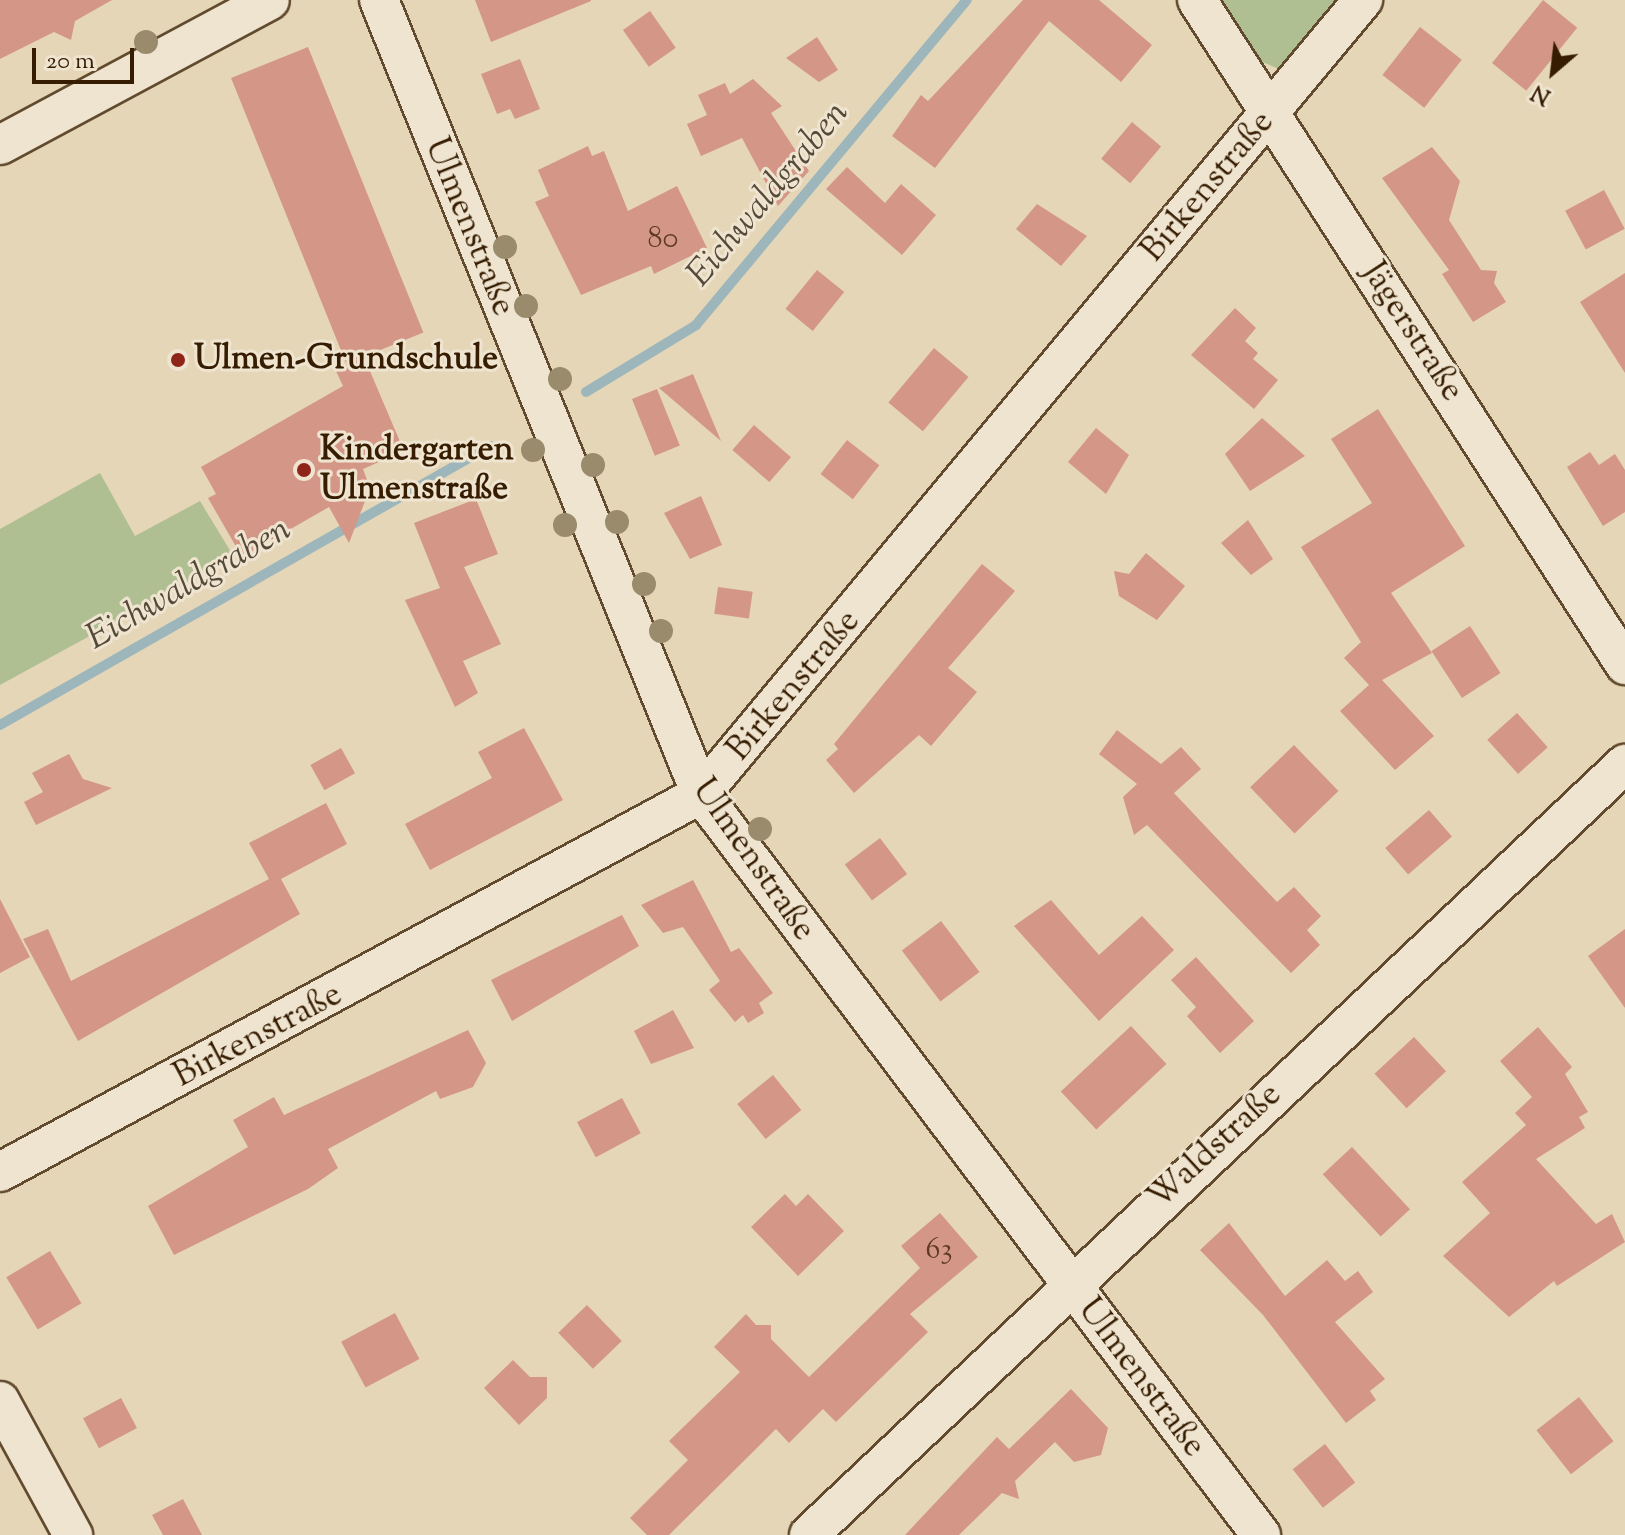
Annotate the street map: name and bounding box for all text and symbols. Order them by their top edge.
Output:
scale bar [36,32,138,82]
north arrow [1513,32,1593,112]
text: 20 m [46,45,95,79]
text: N [1526,75,1557,111]
water label: Eichwaldgraben [679,93,859,297]
street label: Birkenstraße [1133,103,1283,271]
street label: Ulmenstraße [415,132,523,322]
house number: 80 [648,222,678,258]
street label: Jägerstraße [1352,255,1472,409]
place label: Ulmen-Grundschule [194,340,498,380]
marker: Ulmen-Grundschule [169,351,187,369]
place label: Kindergarten Ulmenstraße [320,430,514,510]
marker: Kindergarten Ulmenstraße [295,461,313,479]
water label: Eichwaldgraben [79,509,299,661]
street label: Birkenstraße [719,602,869,770]
street label: Ulmenstraße [682,771,824,949]
street label: Birkenstraße [167,975,349,1097]
street label: Waldstraße [1140,1075,1290,1219]
house number: 63 [925,1233,953,1269]
street label: Ulmenstraße [1068,1291,1214,1465]

